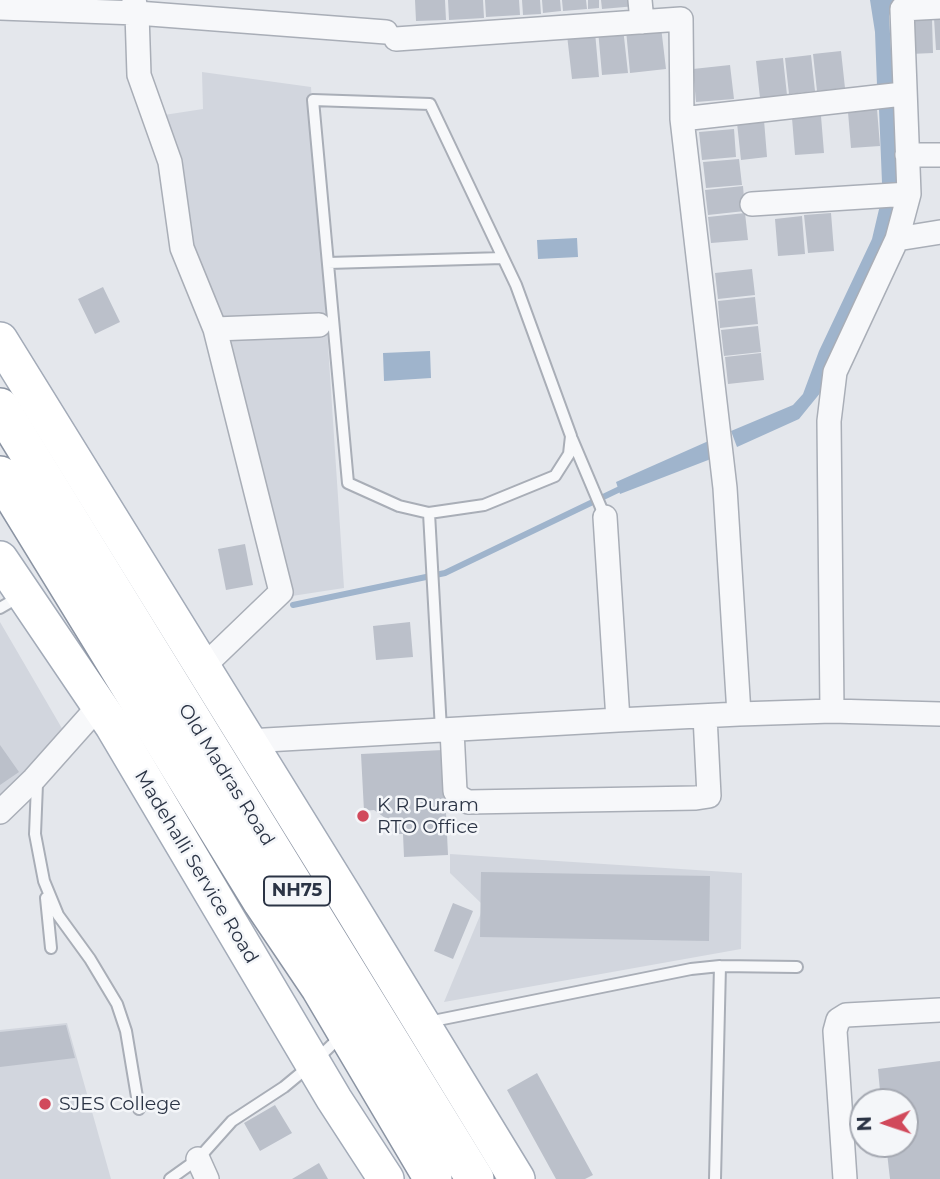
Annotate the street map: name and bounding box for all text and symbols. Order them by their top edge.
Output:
street label: Old Madras Road [173,700,279,850]
street label: Madehalli Service Road [129,766,263,968]
place label: K R Puram RTO Office [377,794,479,838]
marker: K R Puram RTO Office [355,808,371,824]
road number: NH75 [264,876,330,906]
north arrow [849,1088,919,1158]
place label: SJES College [59,1093,181,1115]
marker: SJES College [37,1096,53,1112]
text: N [853,1116,876,1132]

